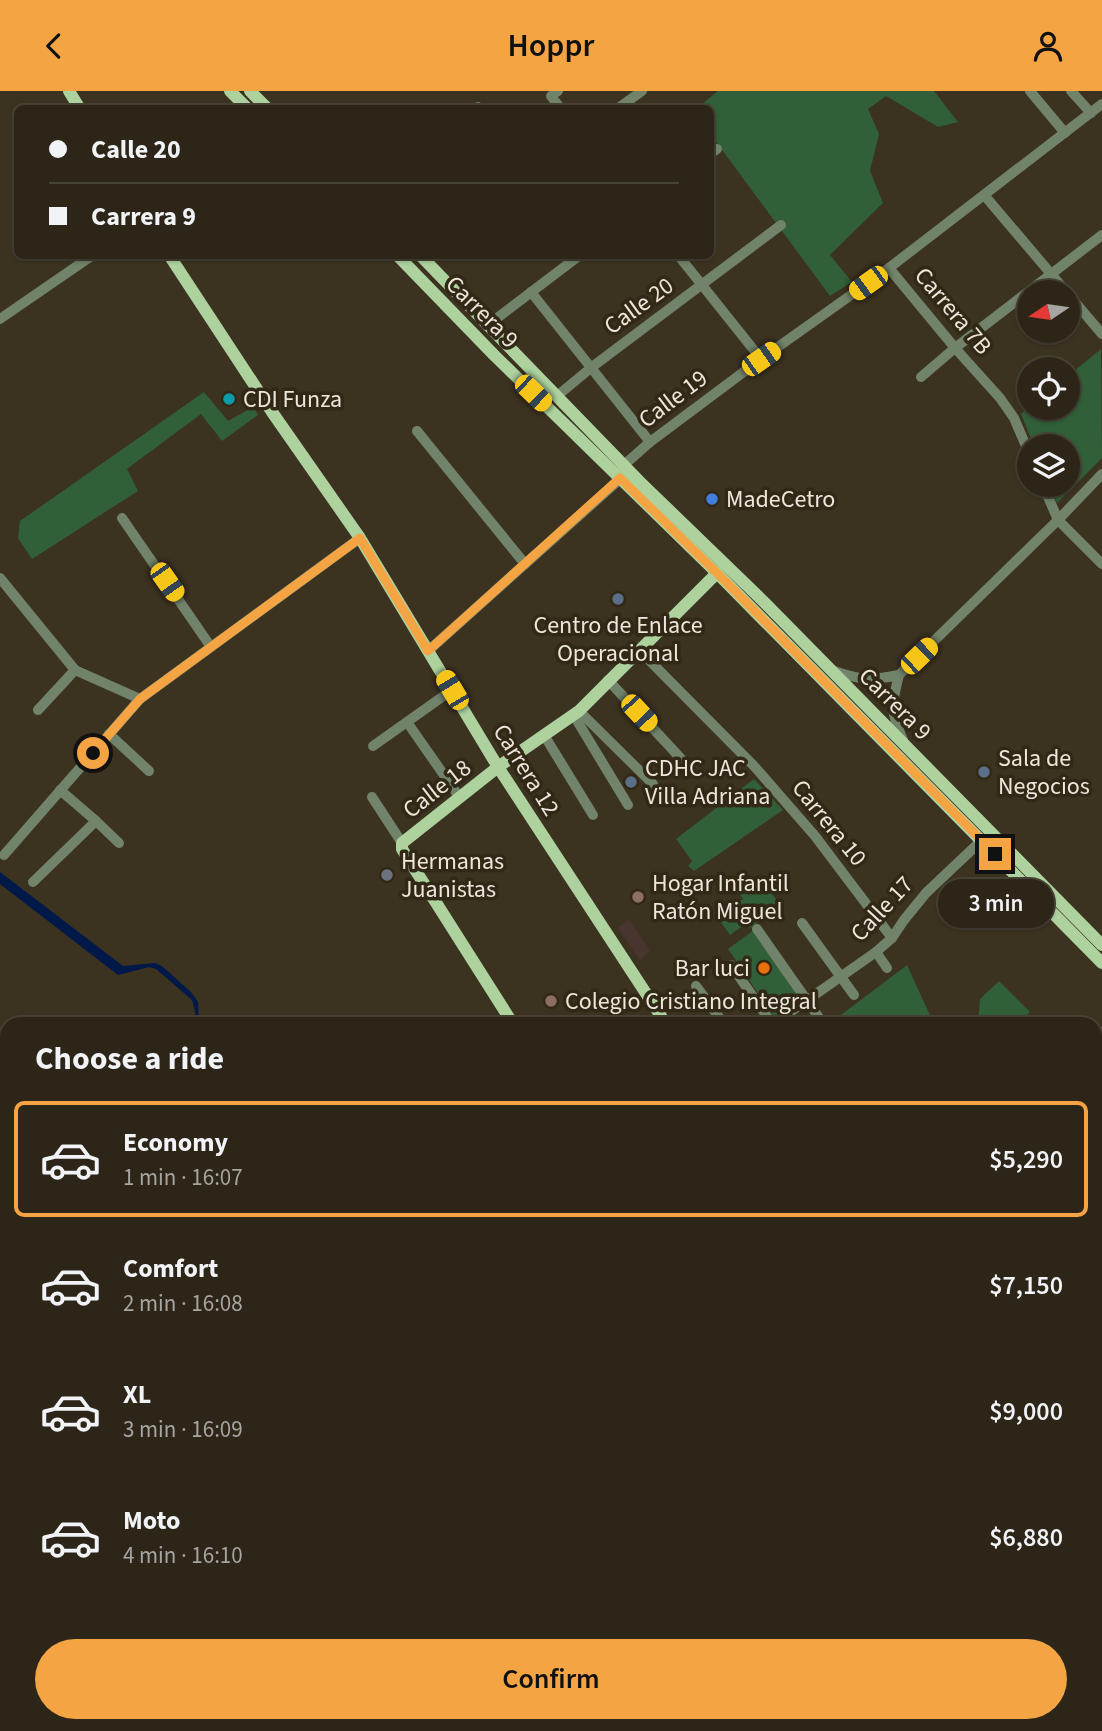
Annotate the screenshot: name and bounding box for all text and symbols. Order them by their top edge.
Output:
text: Hoppr [508,23,594,69]
icon: back [35,27,73,65]
icon: person [1029,27,1067,65]
text: Calle 20 [91,131,181,168]
text: Carrera 9 [91,198,196,235]
street label: Carrera 7B [906,260,1000,362]
car [845,262,892,304]
street label: Carrera 9 [438,268,526,356]
street label: Calle 20 [597,269,681,343]
north arrow [1017,280,1080,343]
map controls [1017,280,1080,497]
car [738,338,785,380]
button: locate [1017,357,1080,420]
street label: Calle 19 [631,361,715,437]
car [511,371,556,415]
place label: CDI Funza [243,382,342,417]
marker: CDI Funza [221,391,237,407]
button: layers [1017,434,1080,497]
place label: MadeCetro [726,482,835,517]
marker: MadeCetro [704,491,720,507]
car [147,559,188,605]
marker: Centro de Enlace Operacional [610,591,626,607]
place label: Centro de Enlace Operacional [533,608,703,671]
car [897,634,942,678]
street label: Carrera 9 [851,660,939,748]
car [433,667,472,713]
car [617,690,662,736]
street label: Carrera 12 [484,717,568,823]
route start [77,737,109,769]
place label: Sala de Negocios [998,741,1090,804]
street label: Calle 18 [395,751,479,827]
place label: CDHC JAC Villa Adriana [645,751,770,814]
marker: Sala de Negocios [976,764,992,780]
street label: Carrera 10 [783,772,875,874]
marker: CDHC JAC Villa Adriana [623,774,639,790]
route end [979,838,1011,870]
place label: Hermanas Juanistas [401,844,504,907]
place label: Hogar Infantil Ratón Miguel [652,866,789,929]
marker: Hermanas Juanistas [379,867,395,883]
street label: Calle 17 [842,868,922,950]
callout: 3 min [937,879,1053,927]
text: 3 min [969,887,1023,920]
marker: Hogar Infantil Ratón Miguel [630,889,646,905]
place label: Bar luci [675,951,750,986]
marker: Bar luci [756,960,772,976]
place label: Colegio Cristiano Integral [565,984,817,1019]
marker: Colegio Cristiano Integral [543,993,559,1009]
text: Choose a ride [35,1036,224,1082]
text: Economy [123,1124,228,1161]
icon: car [39,1128,102,1191]
text: $5,290 [989,1141,1063,1178]
text: 1 min · 16:07 [123,1161,243,1194]
text: Comfort [123,1250,218,1287]
icon: car [39,1254,102,1317]
text: $7,150 [989,1267,1063,1304]
text: 2 min · 16:08 [123,1287,243,1320]
text: XL [123,1376,151,1413]
icon: car [39,1380,102,1443]
text: $9,000 [989,1393,1063,1430]
text: 3 min · 16:09 [123,1413,243,1446]
text: Moto [123,1502,180,1539]
icon: car [39,1506,102,1569]
text: $6,880 [989,1519,1063,1556]
text: 4 min · 16:10 [123,1539,243,1572]
button: Confirm [35,1639,1067,1719]

